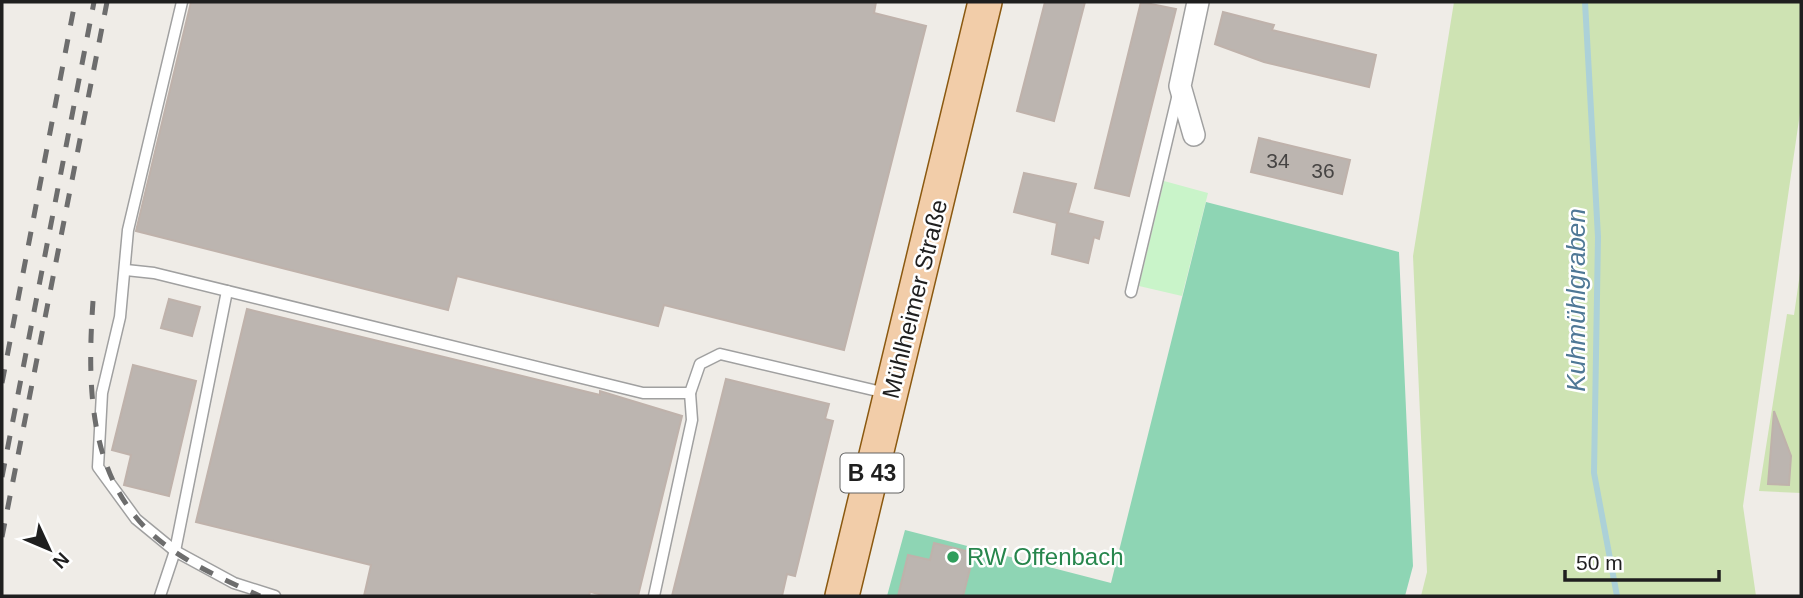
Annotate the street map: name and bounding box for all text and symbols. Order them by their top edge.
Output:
house number: 34 [1266,149,1290,172]
house number: 36 [1311,159,1335,182]
street label: Mühlheimer Straße [877,197,952,401]
water label: Kuhmühlgraben [1561,208,1591,392]
road number: B 43 [840,453,903,492]
north arrow [14,514,84,584]
scale bar [1565,538,1719,582]
place label: RW Offenbach [967,543,1124,570]
text: N [49,548,73,573]
marker: RW Offenbach [945,549,961,565]
text: 50 m [1576,551,1623,574]

